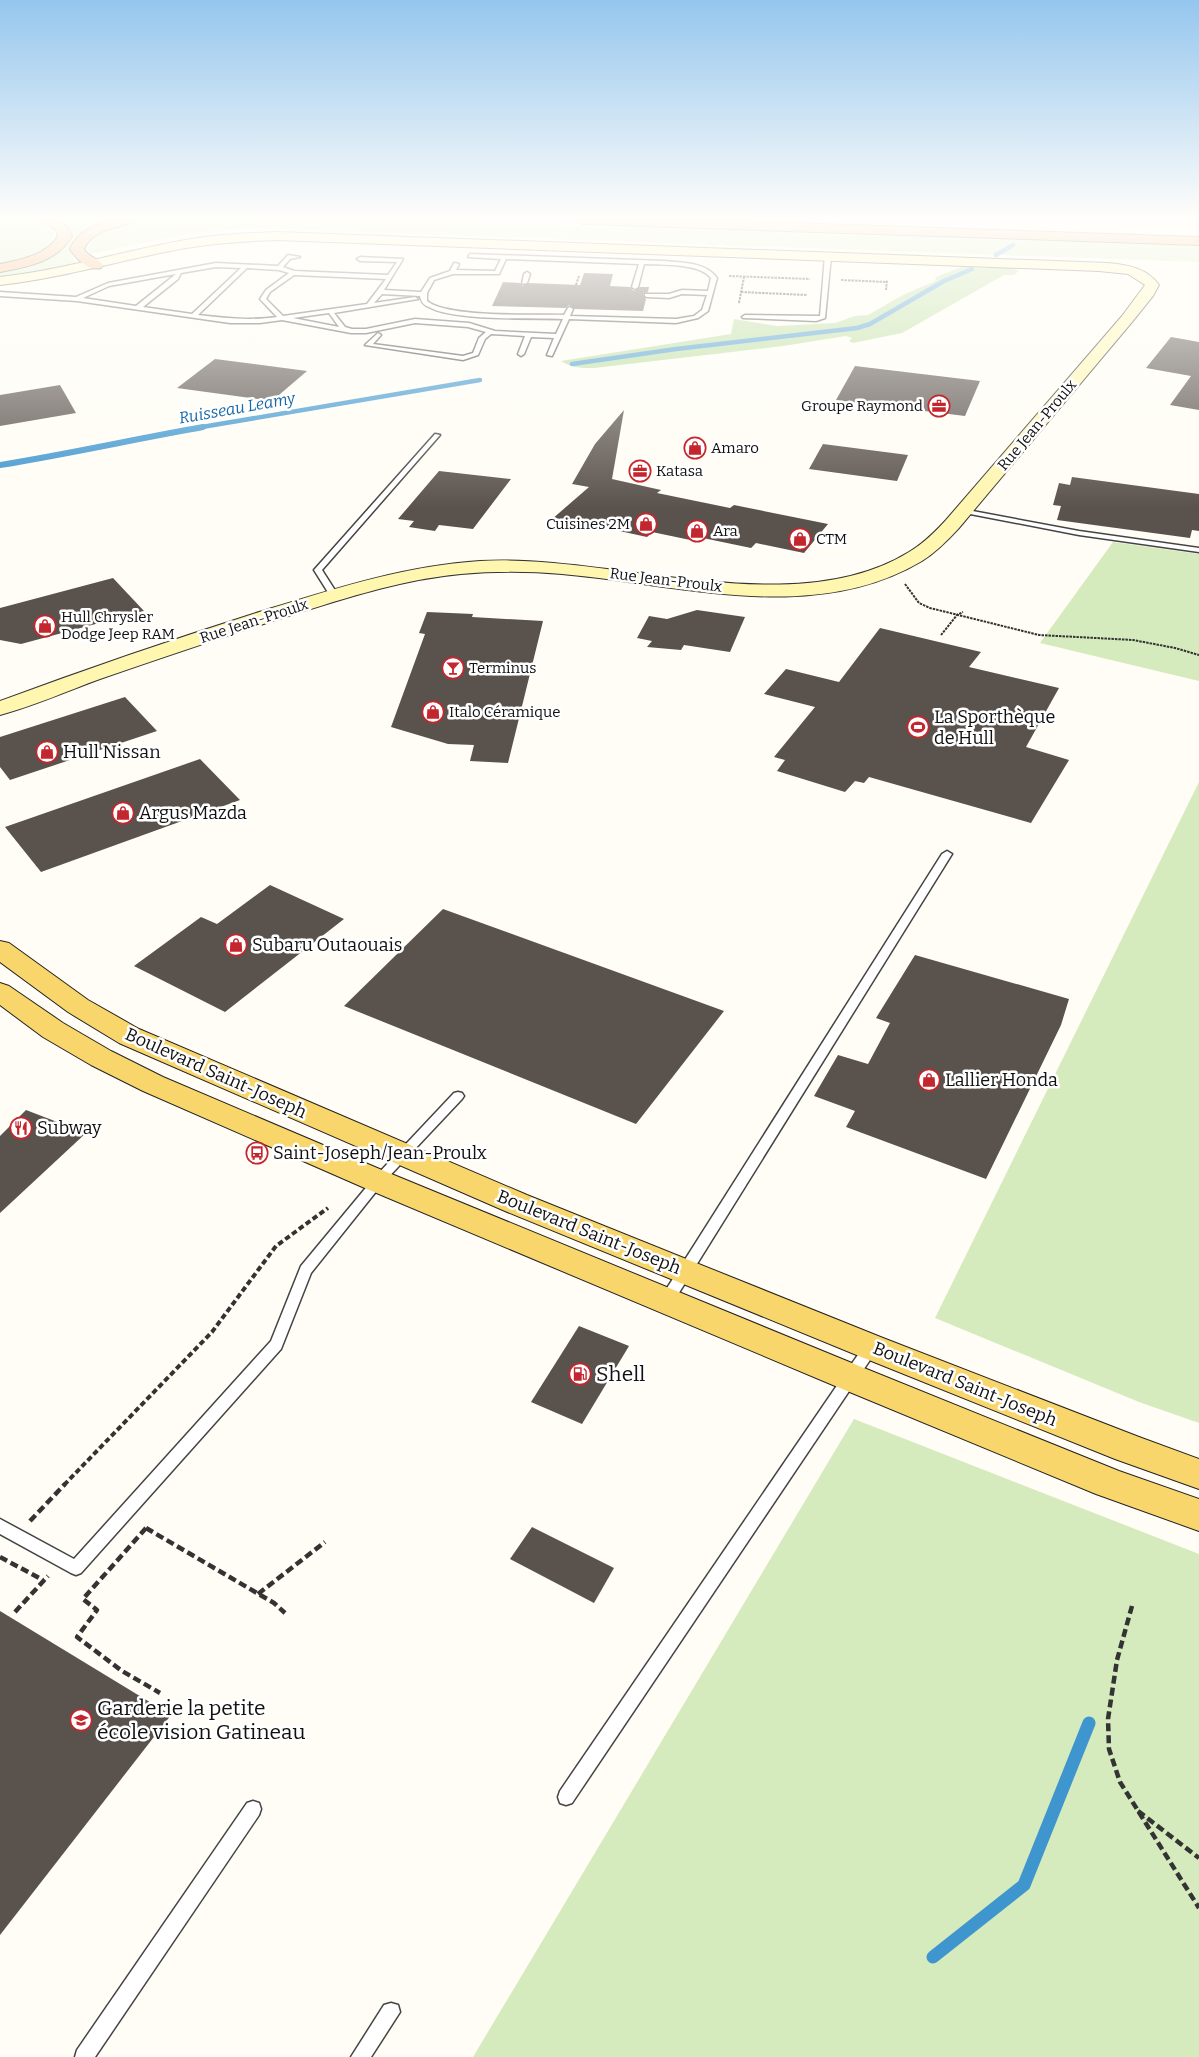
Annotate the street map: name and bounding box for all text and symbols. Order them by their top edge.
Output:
street label: Rue Jean-Proulx [994,375,1081,474]
water label: Ruisseau Leamy [177,388,297,428]
office icon: Groupe Raymond [927,394,951,418]
place label: Groupe Raymond [801,397,923,415]
shop icon: Amaro [683,436,707,460]
place label: Amaro [711,439,759,457]
office icon: Katasa [628,459,652,483]
place label: Katasa [656,462,703,480]
shop icon: Cuisines 2M [634,512,658,536]
place label: Cuisines 2M [546,515,630,533]
shop icon: Ara [685,519,709,543]
place label: Ara [713,522,738,540]
shop icon: CTM [788,527,812,551]
place label: CTM [816,530,847,548]
street label: Rue Jean-Proulx [609,564,724,596]
street label: Rue Jean-Proulx [197,595,311,647]
place label: Hull Chrysler Dodge Jeep RAM [61,608,175,643]
shop icon: Hull Chrysler Dodge Jeep RAM [33,614,57,638]
bar icon: Terminus [441,656,465,680]
place label: Terminus [469,659,536,677]
shop icon: Italo Céramique [421,700,445,724]
place label: Italo Céramique [449,703,561,721]
place label: La Sporthèque de Hull [934,706,1055,749]
sports icon: La Sporthèque de Hull [906,715,930,739]
shop icon: Hull Nissan [35,740,59,764]
place label: Hull Nissan [63,741,161,763]
shop icon: Argus Mazda [111,801,135,825]
place label: Argus Mazda [139,802,247,824]
shop icon: Subaru Outaouais [224,933,248,957]
place label: Subaru Outaouais [252,934,402,956]
street label: Boulevard Saint-Joseph [122,1023,310,1123]
shop icon: Lallier Honda [917,1068,941,1092]
place label: Lallier Honda [945,1069,1058,1091]
restaurant icon: Subway [9,1116,33,1140]
place label: Subway [37,1117,102,1139]
bus stop icon: Saint-Joseph/Jean-Proulx [245,1141,269,1165]
place label: Saint-Joseph/Jean-Proulx [273,1142,487,1164]
street label: Boulevard Saint-Joseph [494,1185,684,1279]
street label: Boulevard Saint-Joseph [870,1337,1060,1431]
place label: Shell [596,1361,645,1387]
fuel station icon: Shell [568,1362,592,1386]
place label: Garderie la petite école vision Gatineau [97,1695,306,1745]
school or university icon: Garderie la petite école vision Gatineau [69,1708,93,1732]

